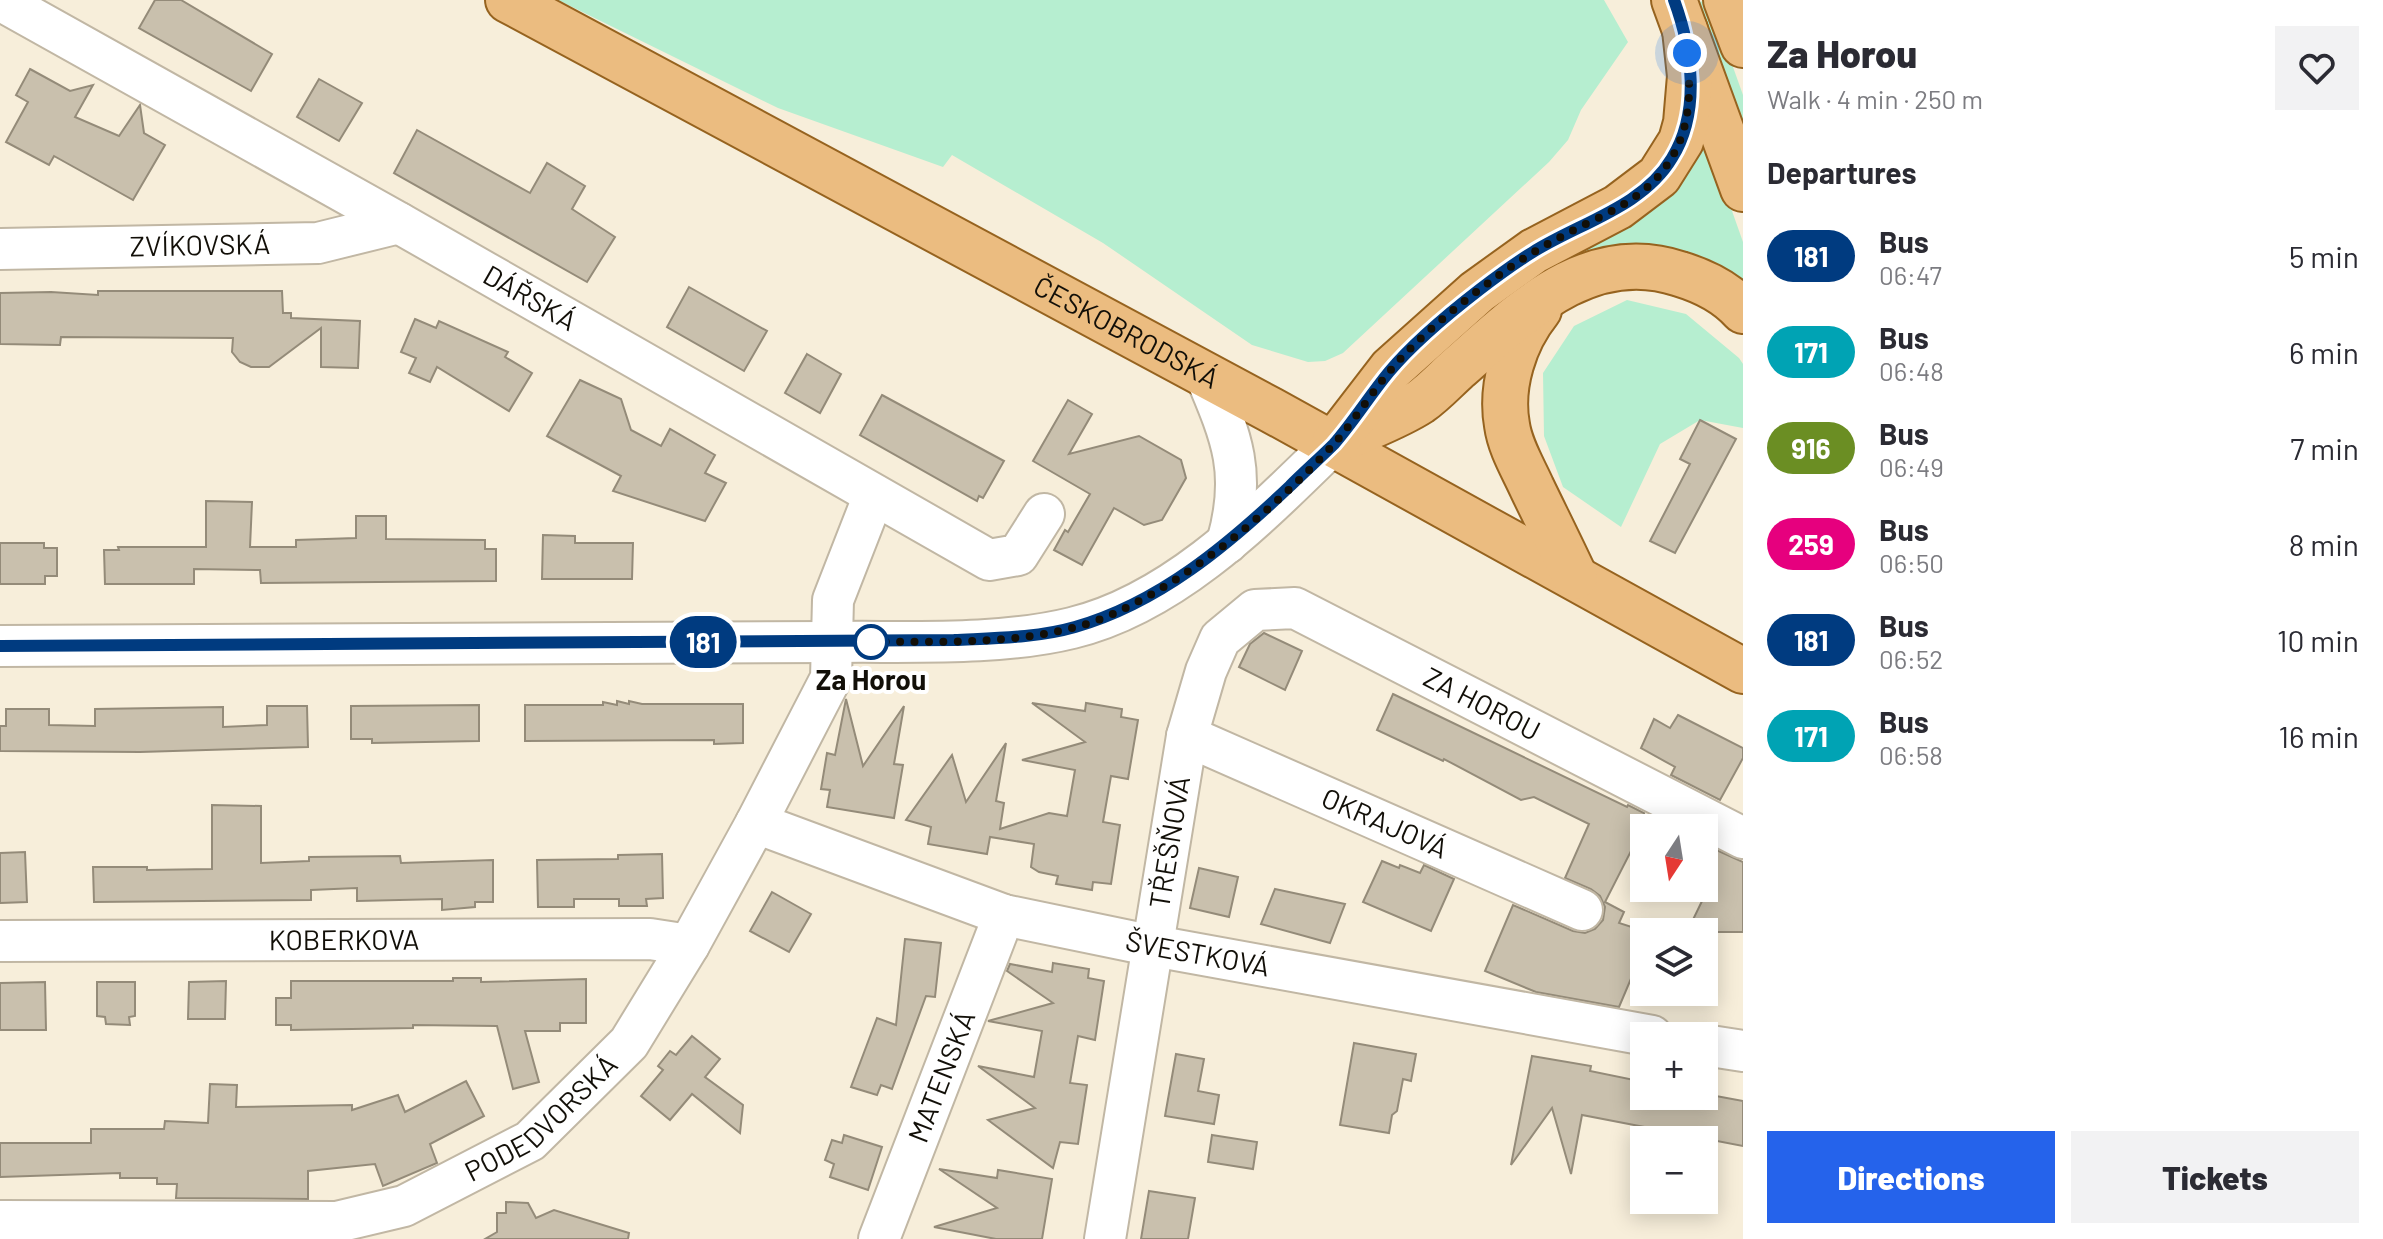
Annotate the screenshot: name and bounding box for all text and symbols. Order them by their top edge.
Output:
button: heart [2275,26,2359,110]
text: Za Horou [1767,30,1917,76]
your location [1667,33,1707,73]
text: Walk · 4 min · 250 m [1767,83,1983,114]
text: Departures [1767,154,1917,190]
text: Bus [1879,223,1929,259]
street label: ZVÍKOVSKÁ [129,226,271,263]
text: 5 min [2289,238,2359,274]
text: 181 [1794,239,1828,273]
street label: DÁŘSKÁ [478,257,583,337]
text: 06:47 [1879,259,1942,290]
street label: ČESKOBRODSKÁ [1028,268,1225,395]
text: Bus [1879,319,1929,355]
text: 6 min [2289,334,2359,370]
text: 171 [1794,335,1828,369]
text: 06:48 [1879,355,1944,386]
text: Bus [1879,415,1929,451]
text: 7 min [2290,430,2359,466]
text: 916 [1791,431,1831,465]
text: 06:49 [1879,451,1944,482]
text: Bus [1879,511,1929,547]
text: 8 min [2289,526,2359,562]
text: 259 [1788,527,1834,561]
text: 06:50 [1879,547,1944,578]
text: Bus [1879,607,1929,643]
line badge: 181 [657,616,749,668]
text: 10 min [2277,622,2359,658]
text: 181 [1794,623,1828,657]
text: 181 [686,625,720,659]
marker: Za Horou [854,625,888,659]
text: 06:52 [1879,643,1943,674]
street label: ZA HOROU [1418,659,1546,747]
place label: Za Horou [816,662,926,696]
text: Bus [1879,703,1929,739]
text: 16 min [2278,718,2359,754]
text: 171 [1794,719,1828,753]
text: 06:58 [1879,739,1943,770]
street label: TŘEŠŇOVÁ [1141,773,1196,911]
street label: OKRAJOVÁ [1317,780,1453,865]
north arrow [1630,814,1718,902]
map controls [1630,814,1718,1214]
button: layers [1630,918,1718,1006]
street label: KOBERKOVA [269,922,419,956]
street label: ŠVESTKOVÁ [1123,923,1273,983]
street label: MATENSKÁ [900,1006,981,1147]
button: + [1630,1022,1718,1110]
street label: PODEDVORSKÁ [459,1047,623,1188]
button: − [1630,1126,1718,1214]
button: Directions [1767,1131,2055,1223]
button: Tickets [2071,1131,2359,1223]

